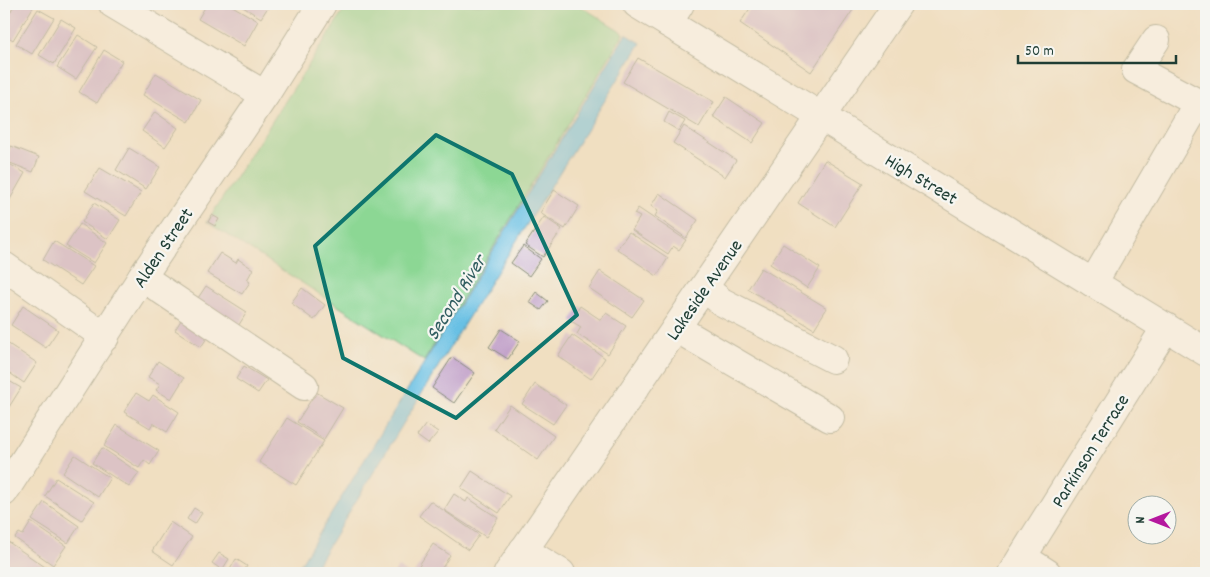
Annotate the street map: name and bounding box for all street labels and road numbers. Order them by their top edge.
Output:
street label: High Street [879,149,962,213]
street label: Alden Street [128,203,202,294]
street label: Lakeside Avenue [661,235,751,347]
street label: Parkinson Terrace [1046,390,1138,514]

